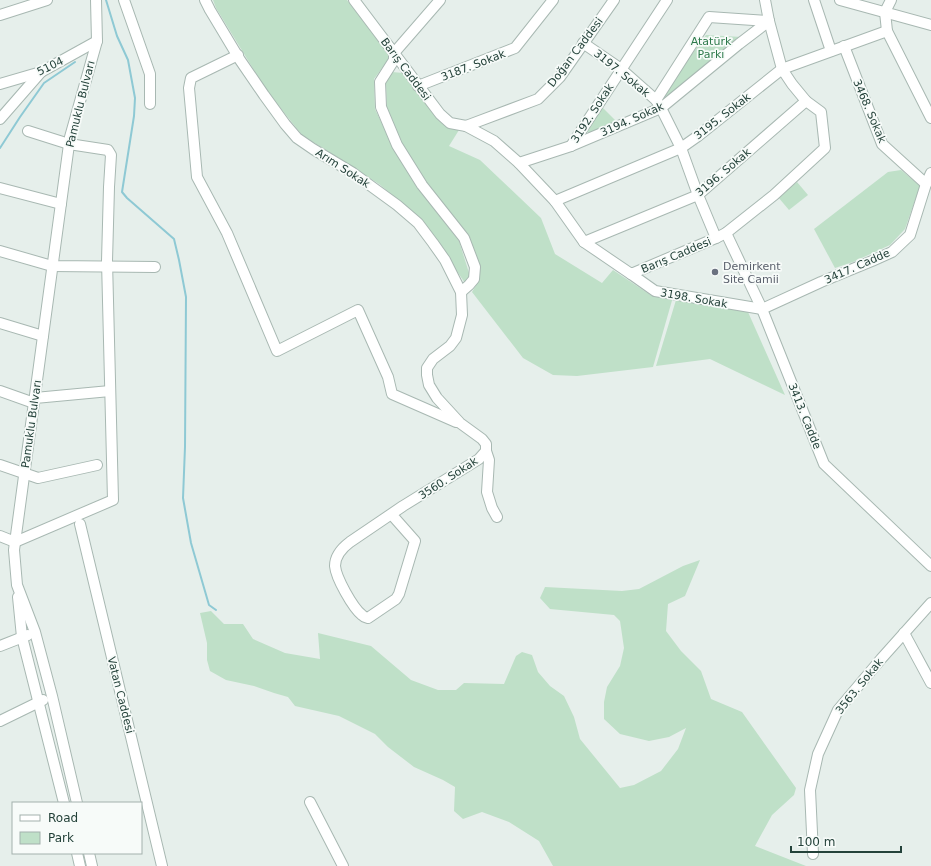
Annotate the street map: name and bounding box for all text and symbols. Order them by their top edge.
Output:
street label: Doğan Caddesi [545,15,606,89]
street label: Barış Caddesi [378,35,433,103]
park label: Atatürk Parkı [691,35,732,61]
street label: 3187. Sokak [439,47,508,84]
street label: 3197. Sokak [591,47,653,100]
street label: 5104 [35,54,66,78]
street label: Pamuklu Bulvarı [63,59,98,149]
street label: 3468. Sokak [850,77,889,146]
street label: 3192. Sokak [568,81,617,145]
street label: 3195. Sokak [692,90,754,142]
street label: 3194. Sokak [598,99,666,139]
street label: 3196. Sokak [693,145,754,199]
street label: Arım Sokak [313,146,373,191]
street label: Barış Caddesi [639,235,713,276]
street label: 3417. Cadde [823,246,892,287]
place label: Demirkent Site Camii [723,260,781,286]
marker: Demirkent Site Camii [710,267,720,277]
street label: 3198. Sokak [659,286,729,311]
street label: Pamuklu Bulvarı [19,379,44,469]
street label: 3413. Cadde [785,381,824,451]
street label: 3560. Sokak [416,454,481,502]
street label: Vatan Caddesi [105,655,136,735]
street label: 3563. Sokak [833,655,886,717]
legend [12,802,142,854]
text: Road [48,811,78,825]
scale bar [791,828,901,854]
text: Park [48,831,74,845]
text: 100 m [797,835,835,849]

